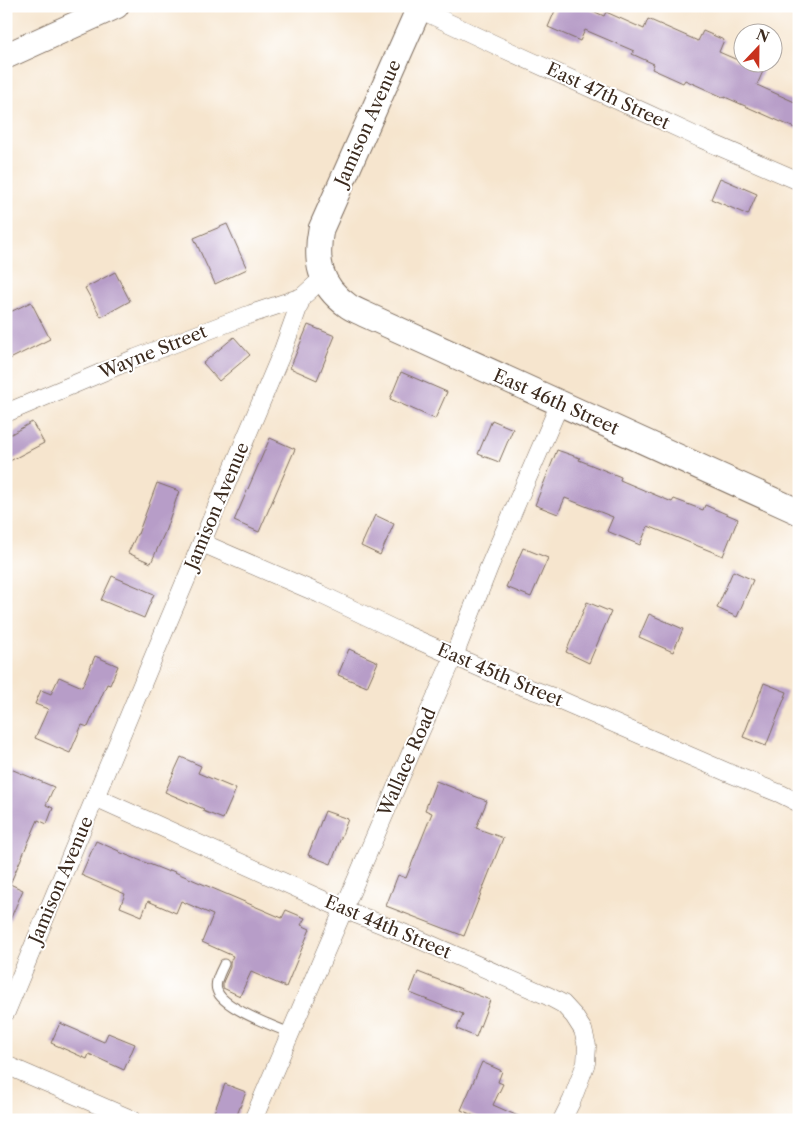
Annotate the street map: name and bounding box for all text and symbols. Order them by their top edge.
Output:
north arrow [732,22,782,72]
text: N [754,25,772,47]
street label: Jamison Avenue [329,56,406,192]
street label: East 47th Street [543,58,674,134]
street label: Wayne Street [95,320,211,384]
street label: East 46th Street [490,364,623,440]
street label: Jamison Avenue [179,439,254,576]
street label: East 45th Street [434,639,567,712]
street label: Wallace Road [373,704,441,821]
street label: Jamison Avenue [23,813,98,950]
street label: East 44th Street [322,890,455,964]

